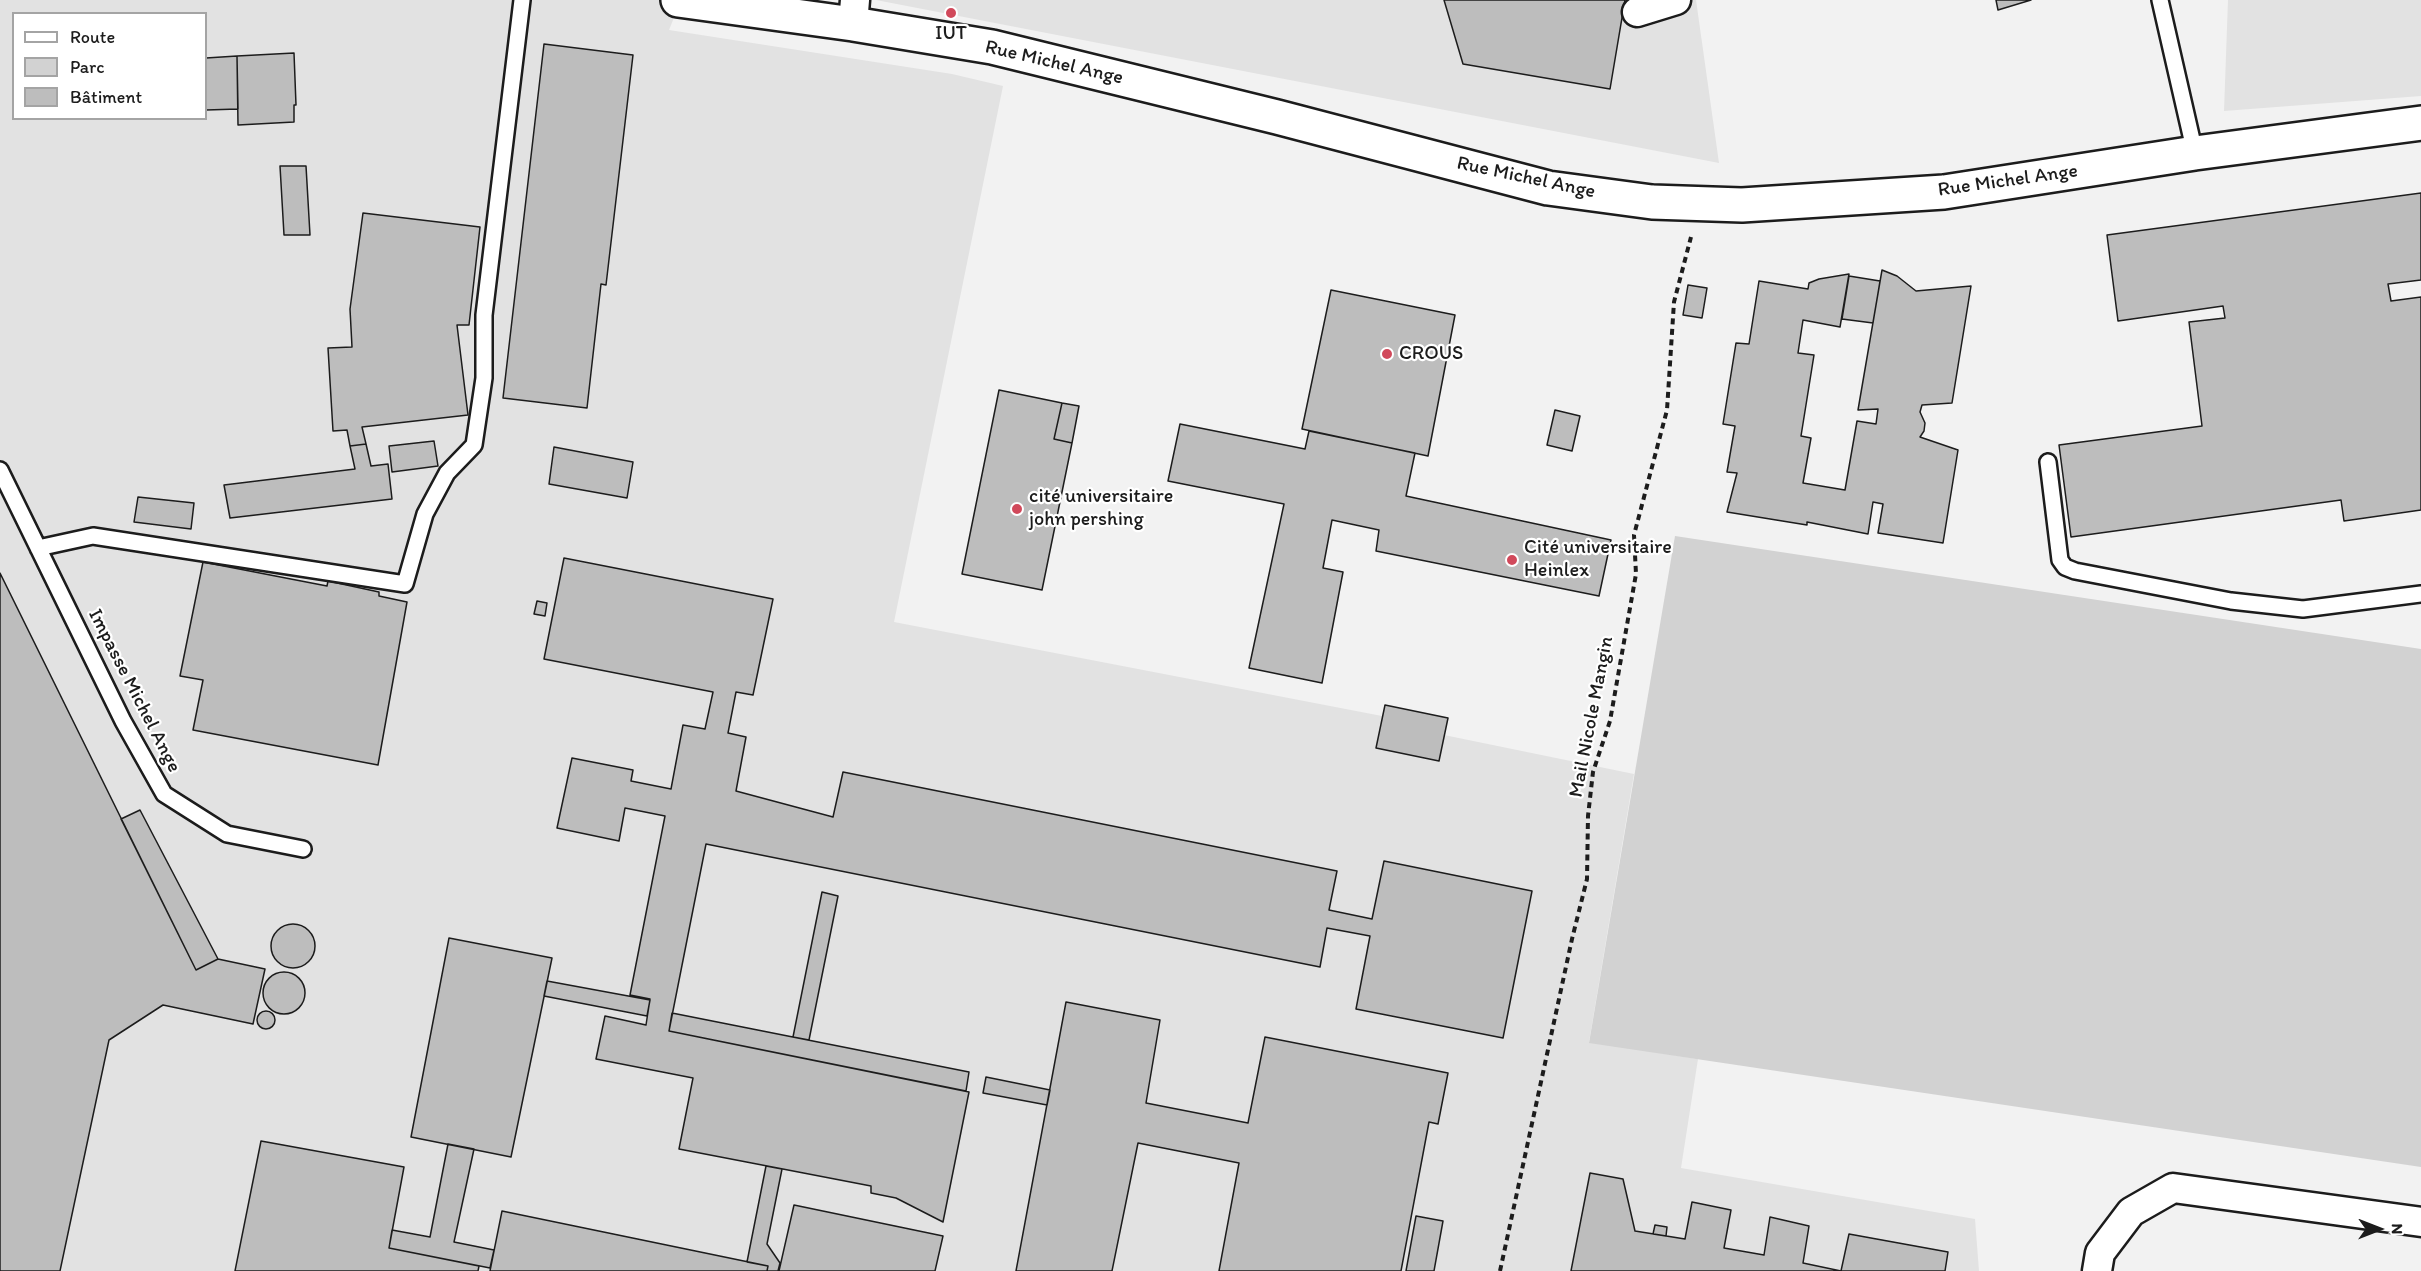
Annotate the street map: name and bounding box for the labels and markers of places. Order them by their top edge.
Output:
marker: IUT [944,6,958,20]
place label: IUT [935,22,967,46]
place label: CROUS [1399,342,1463,366]
marker: CROUS [1380,347,1394,361]
place label: cité universitaire john pershing [1029,485,1173,532]
marker: cité universitaire john pershing [1010,502,1024,516]
place label: Cité universitaire Heinlex [1524,536,1672,583]
marker: Cité universitaire Heinlex [1505,553,1519,567]

